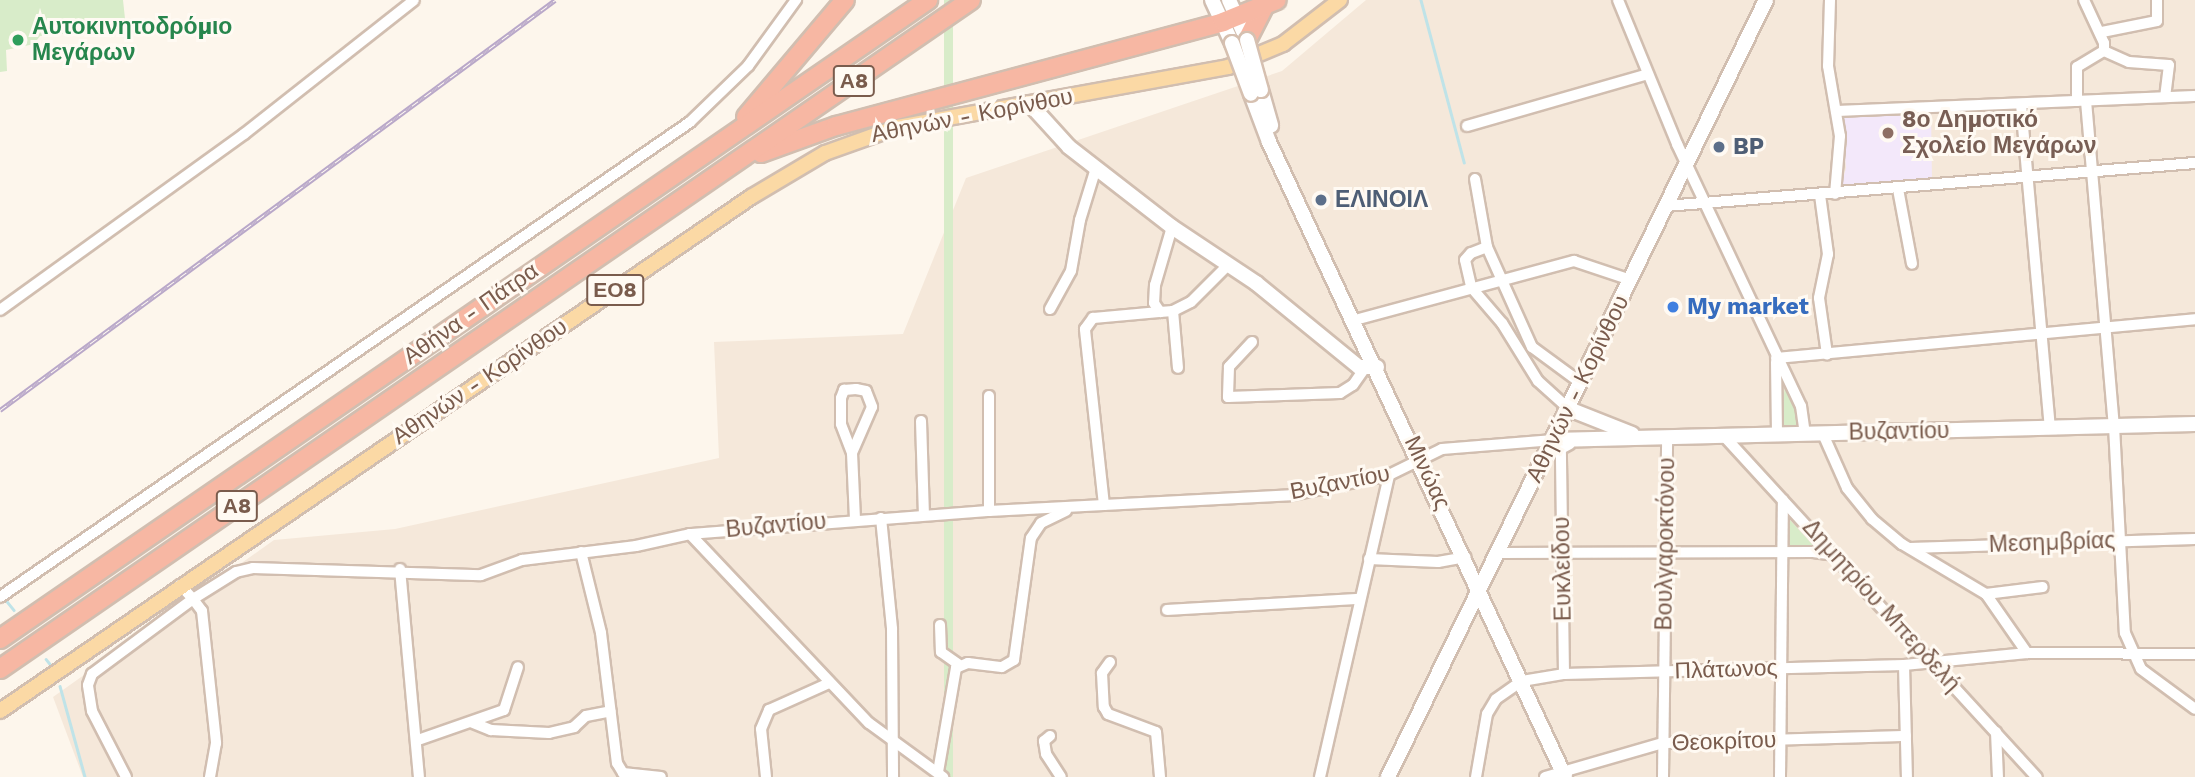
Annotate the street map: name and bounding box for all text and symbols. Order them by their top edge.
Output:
place label: Αυτοκινητοδρόμιο Μεγάρων [32,13,232,67]
marker: Αυτοκινητοδρόμιο Μεγάρων [10,32,26,48]
road number: Α8 [831,64,877,98]
street label: Αθηνών - Κορίνθου [869,83,1075,149]
place label: 8ο Δημοτικό Σχολείο Μεγάρων [1902,106,2096,160]
marker: 8ο Δημοτικό Σχολείο Μεγάρων [1880,125,1896,141]
place label: BP [1733,133,1764,161]
marker: BP [1711,139,1727,155]
place label: ΕΛΙΝΟΙΛ [1335,186,1428,214]
marker: ΕΛΙΝΟΙΛ [1313,192,1329,208]
street label: Αθήνα - Πάτρα [398,257,544,371]
road number: ΕΟ8 [585,272,645,308]
street label: Αθηνών - Κορίνθου [1521,291,1635,487]
place label: My market [1687,293,1809,321]
marker: My market [1665,299,1681,315]
street label: Αθηνών - Κορίνθου [387,313,573,451]
street label: Βυζαντίου [1848,417,1950,447]
street label: Μινώας [1398,432,1456,514]
street label: Βουλγαροκτόνου [1651,457,1681,631]
street label: Βυζαντίου [1288,460,1392,506]
road number: Α8 [214,489,260,524]
street label: Βυζαντίου [725,508,827,544]
street label: Δημητρίου Μπερδελή [1796,514,1966,698]
street label: Ευκλείδου [1548,517,1578,621]
street label: Μεσημβρίας [1988,527,2116,559]
street label: Πλάτωνος [1674,654,1778,686]
street label: Θεοκρίτου [1671,726,1777,758]

